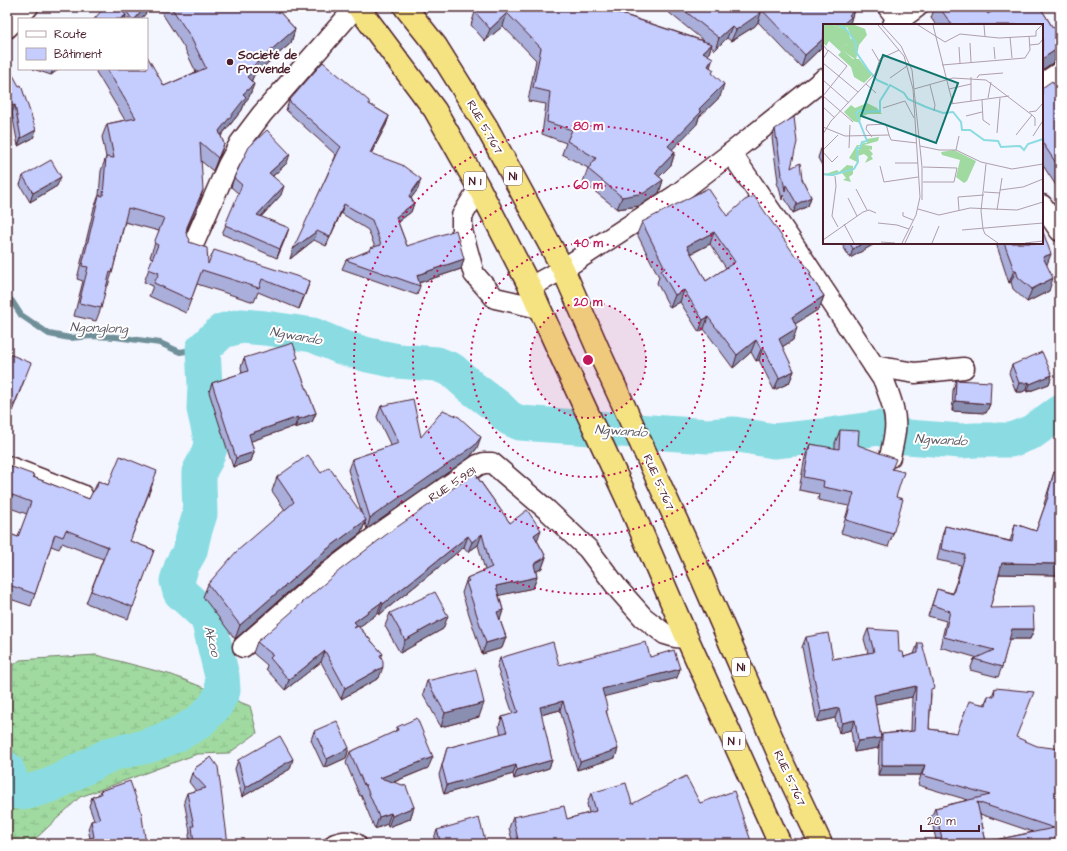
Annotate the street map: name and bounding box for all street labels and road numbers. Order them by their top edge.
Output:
street label: RUE 5.767 [462,97,507,158]
road number: N1 [504,167,522,185]
road number: N 1 [464,172,486,190]
street label: RUE 5.767 [639,451,679,513]
street label: RUE 5.981 [425,462,480,506]
road number: N1 [732,658,750,676]
road number: N 1 [723,732,745,750]
street label: RUE 5.767 [769,748,810,809]

